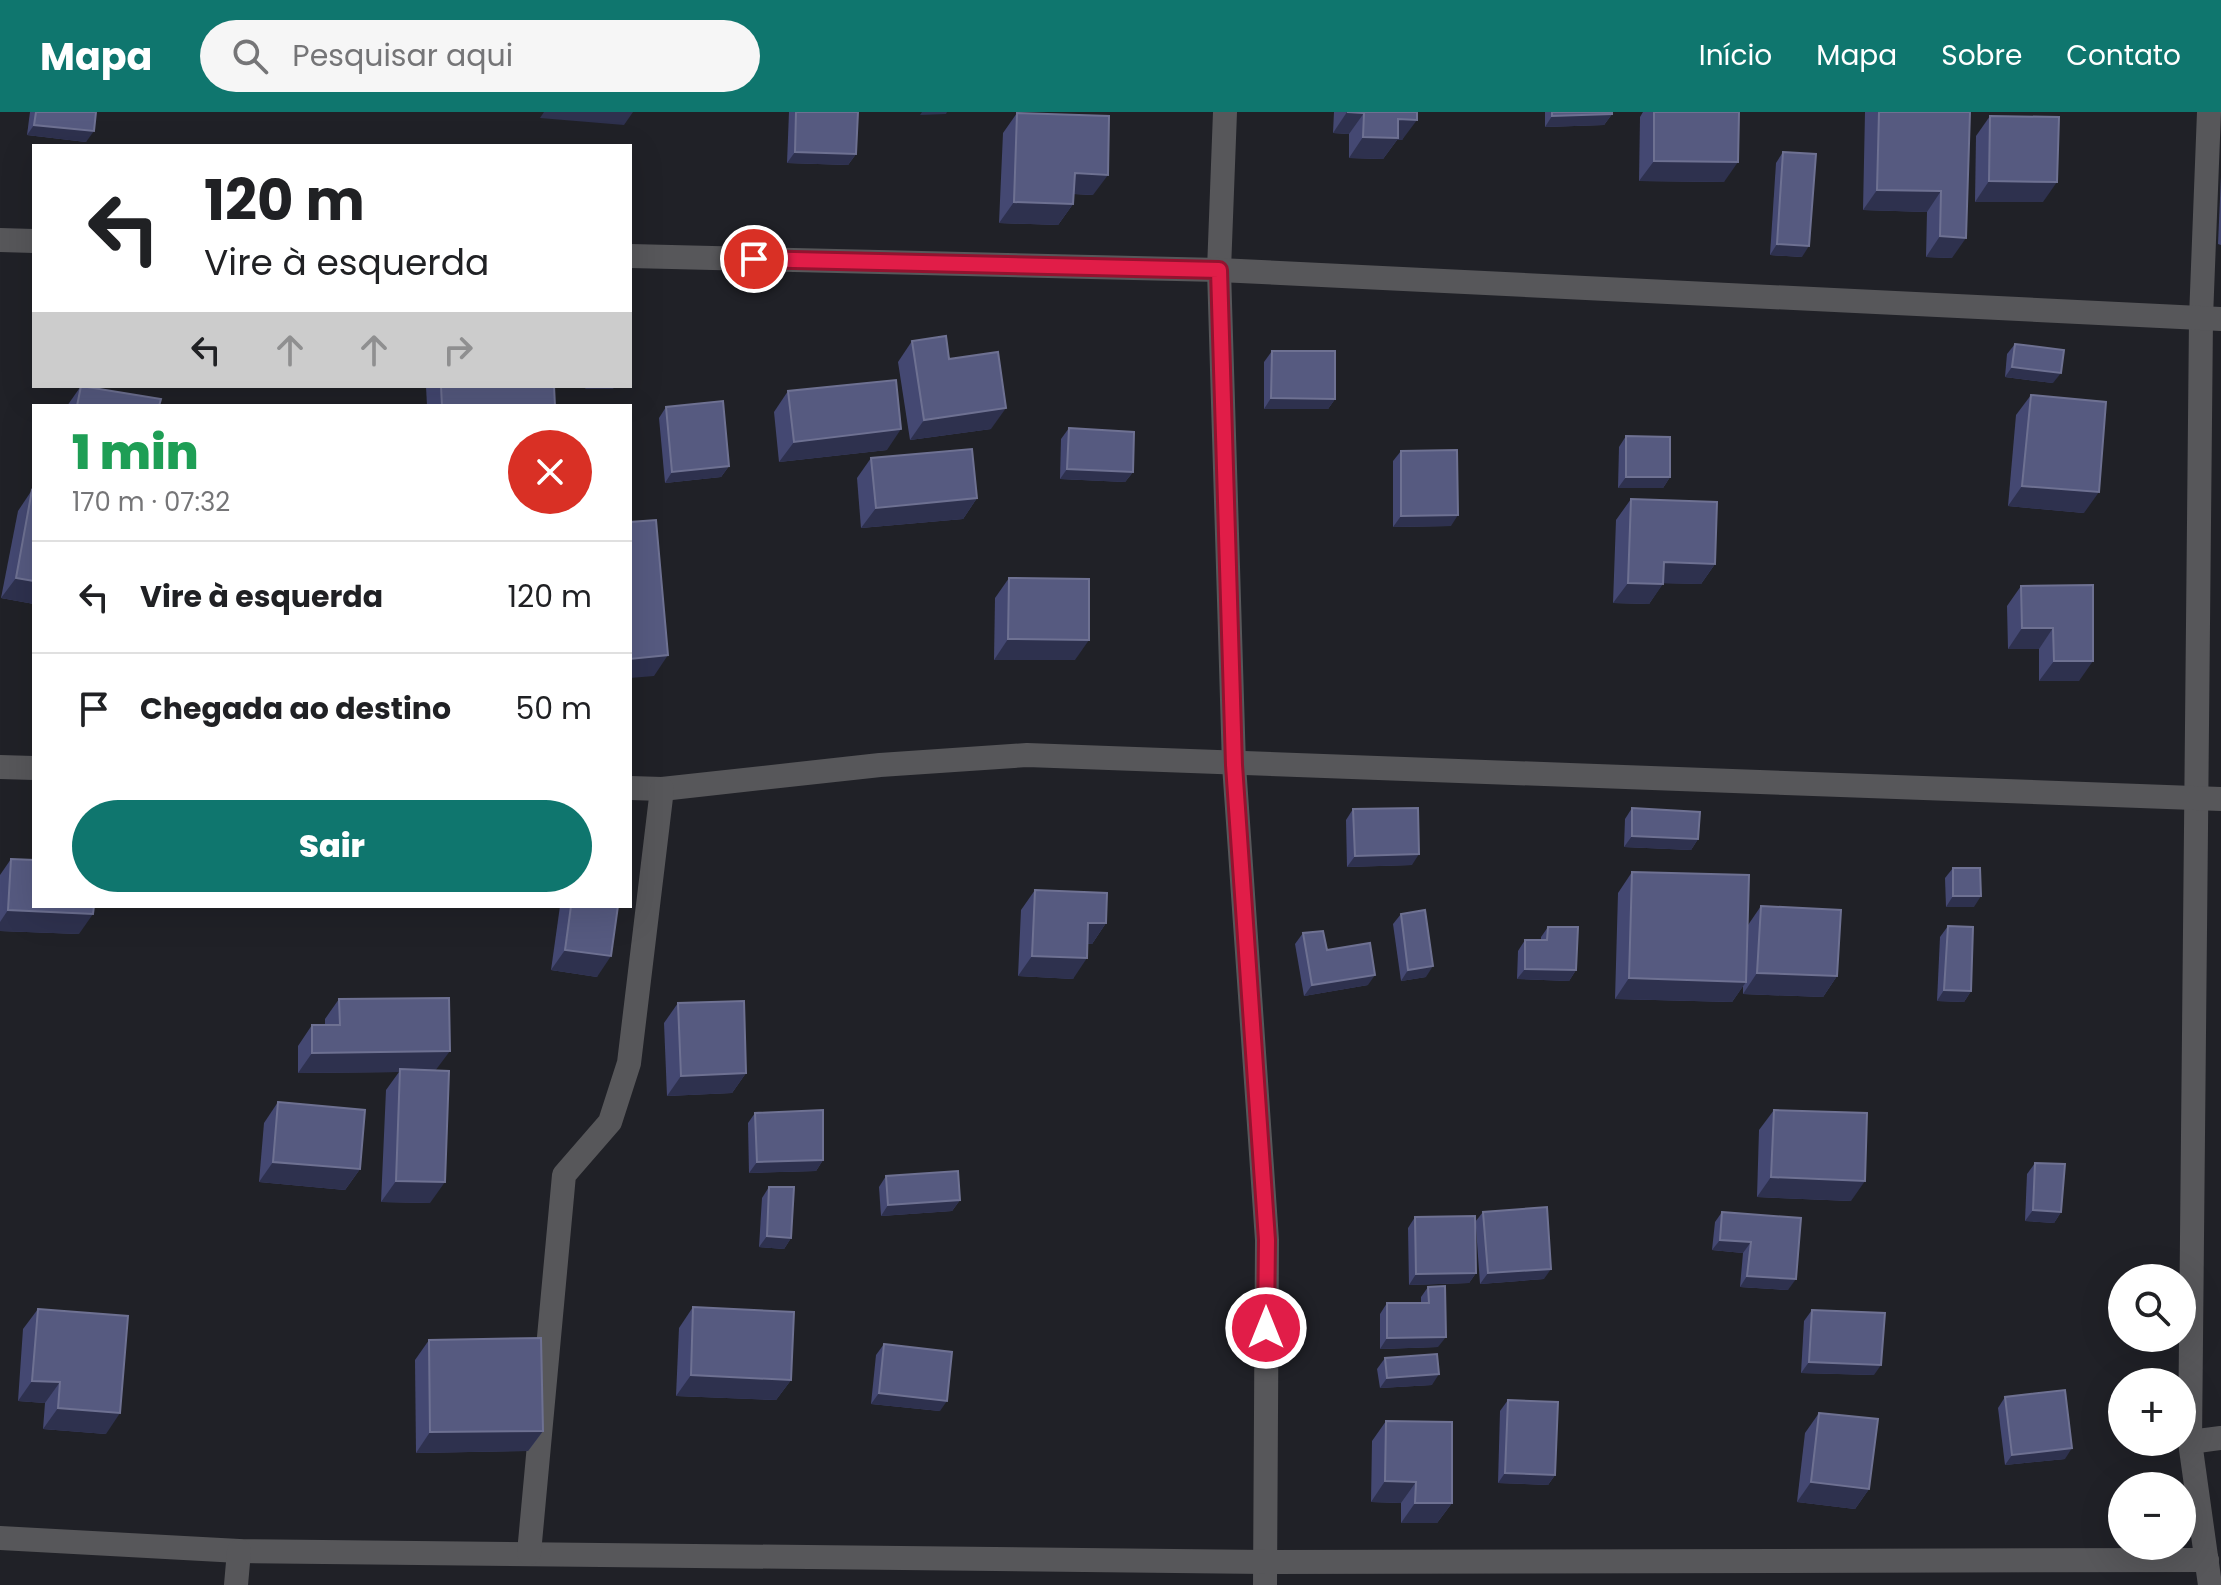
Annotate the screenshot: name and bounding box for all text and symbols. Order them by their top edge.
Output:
search box [200,20,760,92]
text: Mapa [40,30,152,83]
icon: search [228,34,272,78]
text: Pesquisar aqui [292,34,513,77]
text: Início [1699,36,1772,75]
text: Mapa [1816,36,1897,75]
text: Sobre [1941,36,2022,75]
text: Contato [2066,36,2181,75]
text: 120 m [204,161,365,240]
icon: left [72,176,176,280]
pin [720,225,788,293]
text: Vire à esquerda [204,237,489,288]
icon: arrive [732,237,776,281]
icon: left [184,328,228,372]
icon: ahead [268,328,312,372]
icon: ahead [352,328,396,372]
icon: right [436,328,480,372]
text: 1 min [72,419,199,486]
button: close [508,430,592,514]
text: 170 m · 07:32 [72,484,230,520]
icon: left [72,575,116,619]
text: Vire à esquerda [140,575,383,618]
text: 120 m [507,575,592,618]
icon: arrive [72,687,116,731]
text: Chegada ao destino [140,687,451,730]
text: 50 m [515,687,592,730]
button: Sair [72,800,592,892]
map controls [2108,1264,2196,1560]
button: search [2108,1264,2196,1352]
position arrow [1224,1286,1308,1370]
button: + [2108,1368,2196,1456]
button: − [2108,1472,2196,1560]

